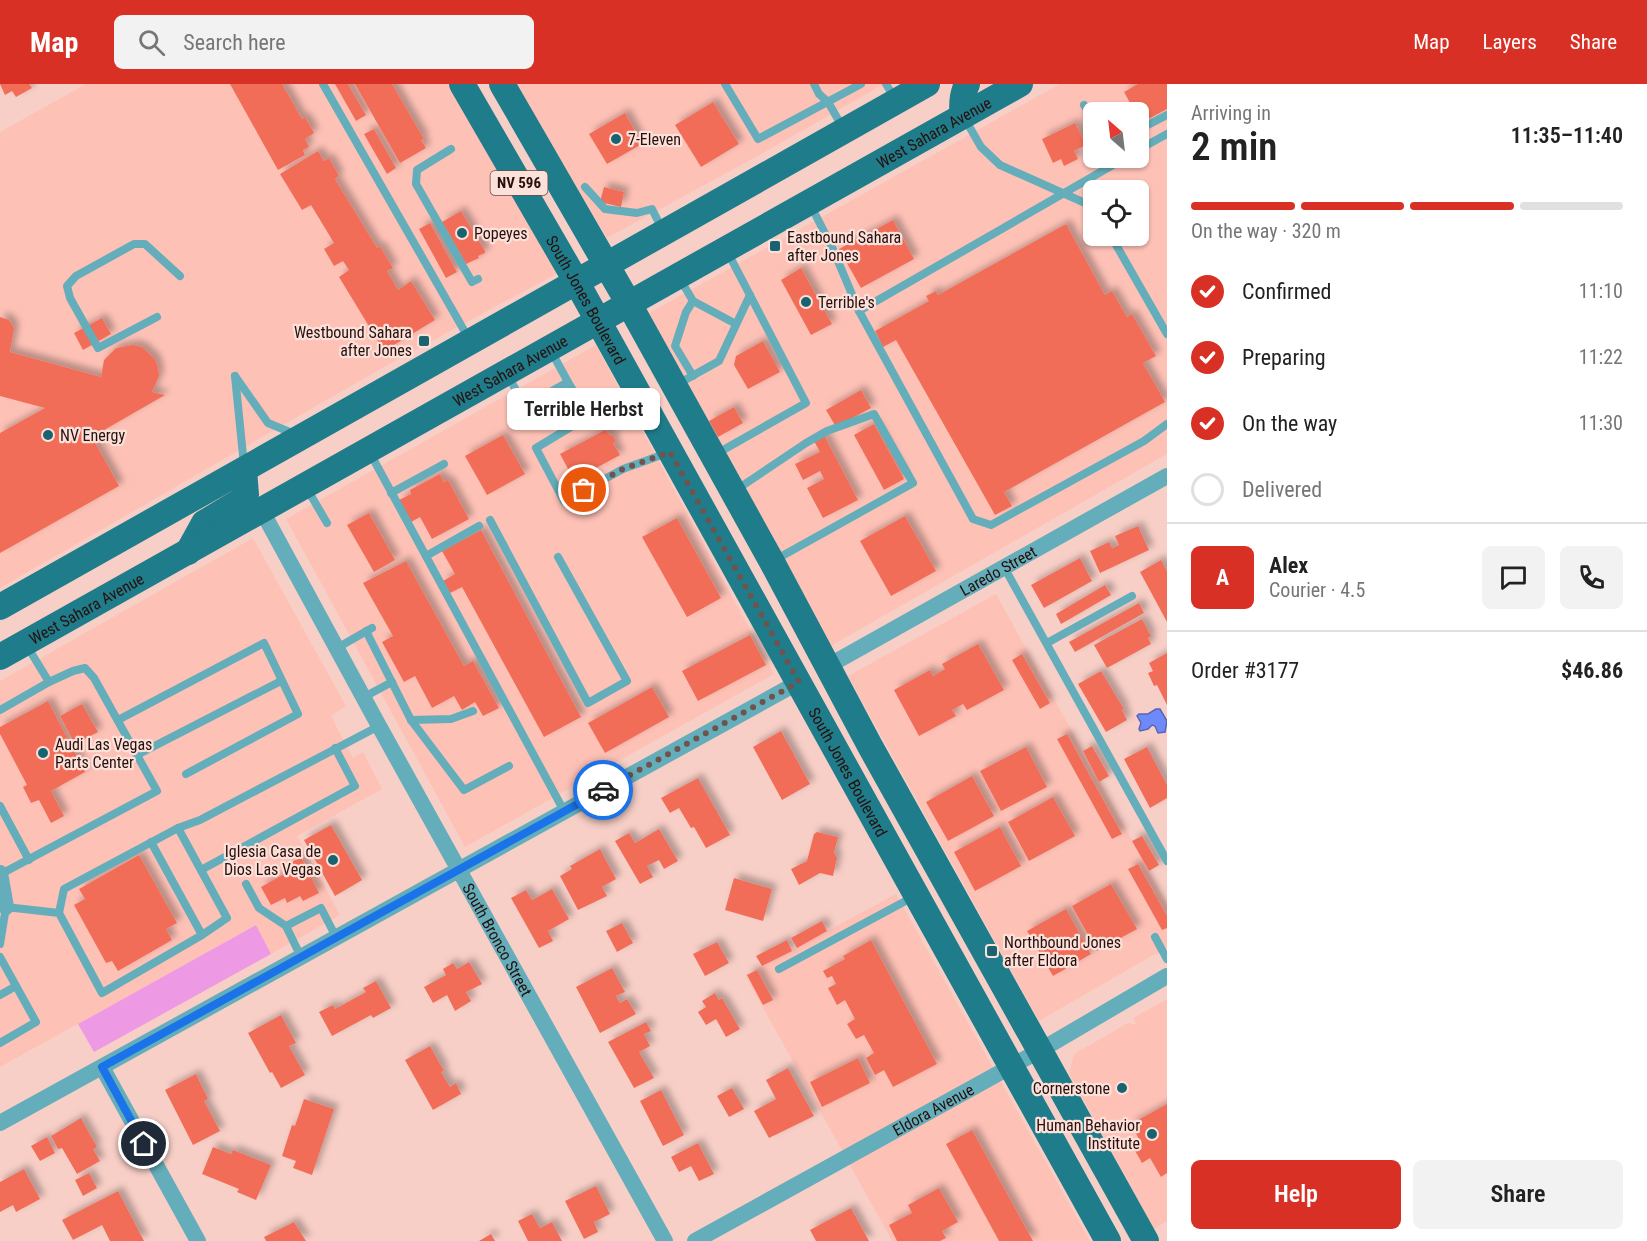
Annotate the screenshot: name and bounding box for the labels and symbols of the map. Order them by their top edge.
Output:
street label: West Sahara Avenue [873,93,995,173]
north arrow [1083,102,1149,168]
place label: 7-Eleven [628,130,681,149]
marker: 7-Eleven [609,132,623,146]
road number: NV 596 [490,171,548,195]
place label: Popeyes [474,224,527,243]
marker: Popeyes [455,226,469,240]
place label: Eastbound Sahara after Jones [787,228,901,265]
street label: South Jones Boulevard [542,232,629,368]
marker: Eastbound Sahara after Jones [768,239,782,253]
place label: Terrible's [818,293,875,312]
marker: Terrible's [799,295,813,309]
place label: Westbound Sahara after Jones [294,323,412,360]
street label: West Sahara Avenue [450,331,571,411]
marker: Westbound Sahara after Jones [417,334,431,348]
callout: Terrible Herbst [508,388,660,430]
place label: NV Energy [60,426,125,445]
marker: NV Energy [41,428,55,442]
pin [558,464,609,515]
street label: Laredo Street [957,542,1040,600]
street label: West Sahara Avenue [26,569,147,649]
street label: South Jones Boulevard [804,704,891,840]
place label: Audi Las Vegas Parts Center [55,735,152,772]
marker: Audi Las Vegas Parts Center [36,746,50,760]
courier [573,760,633,820]
place label: Iglesia Casa de Dios Las Vegas [224,842,321,879]
marker: Iglesia Casa de Dios Las Vegas [326,853,340,867]
street label: South Bronco Street [458,880,536,1000]
place label: Northbound Jones after Eldora [1004,933,1121,970]
marker: Northbound Jones after Eldora [985,944,999,958]
place label: Cornerstone [1033,1079,1110,1098]
street label: Eldora Avenue [890,1080,977,1140]
marker: Cornerstone [1115,1081,1129,1095]
place label: Human Behavior Institute [1036,1116,1140,1153]
pin [118,1118,169,1169]
marker: Human Behavior Institute [1145,1127,1159,1141]

